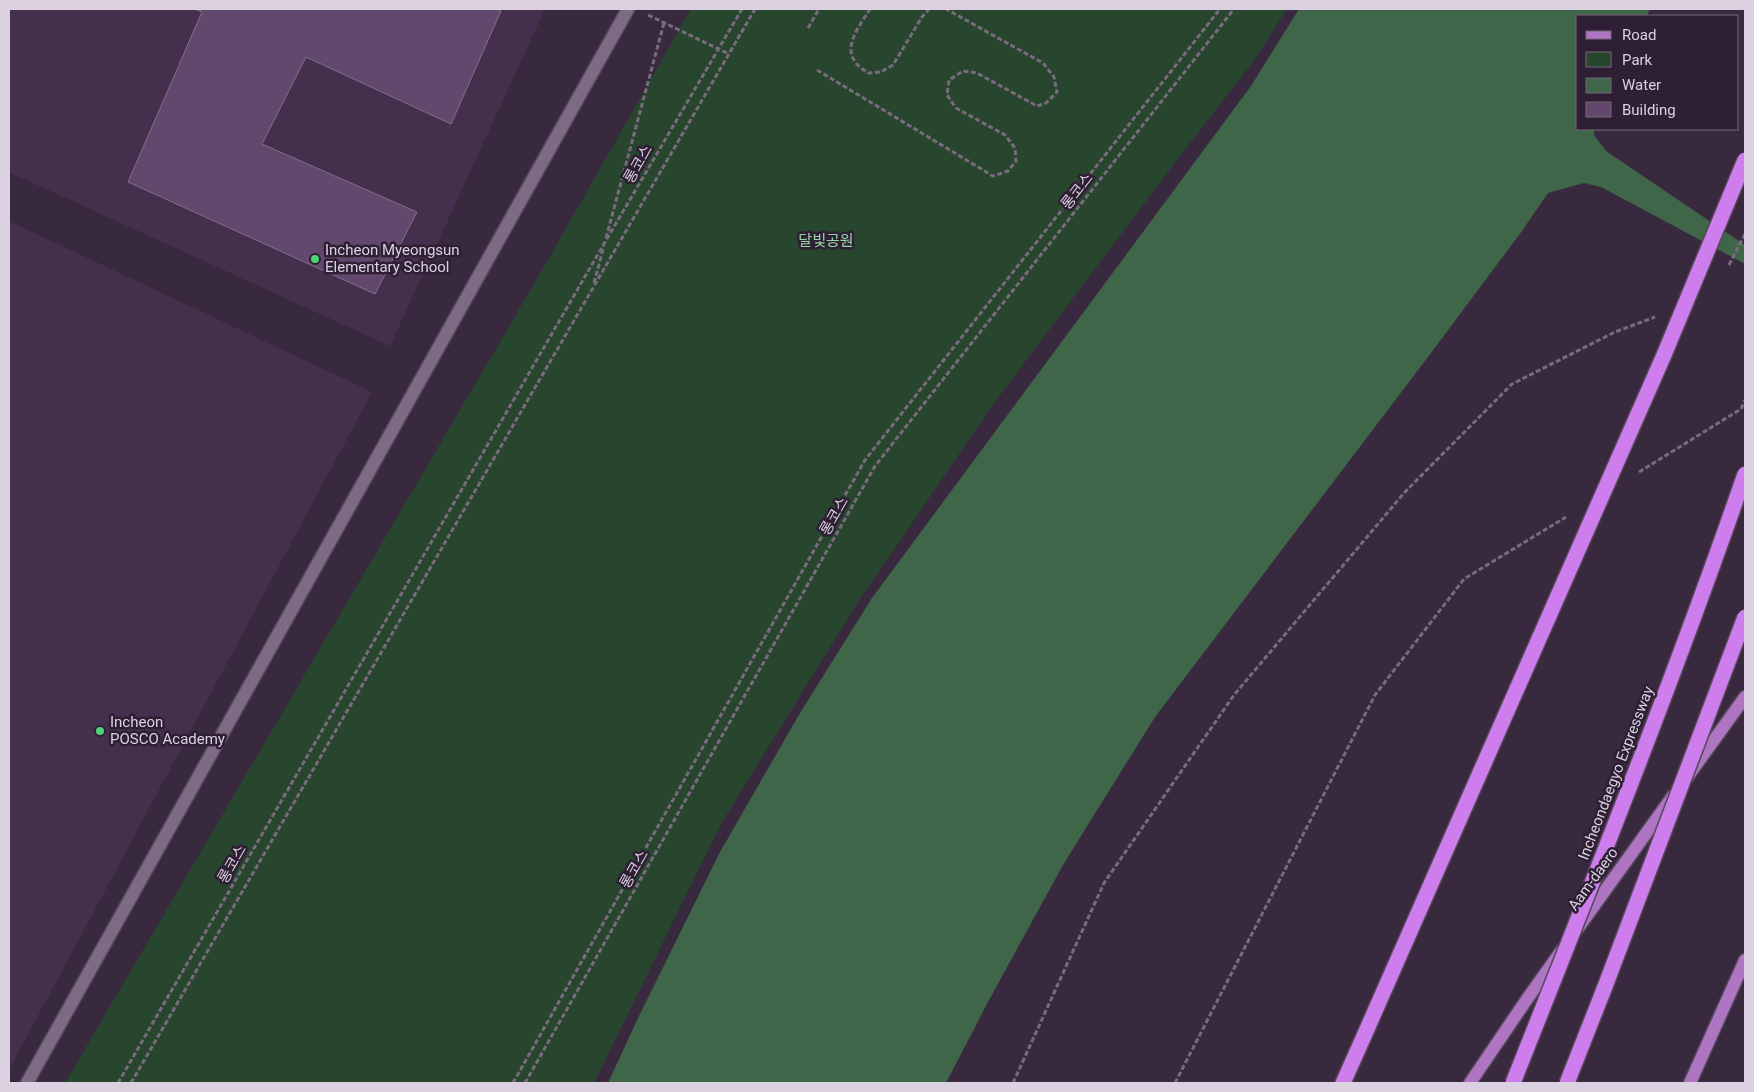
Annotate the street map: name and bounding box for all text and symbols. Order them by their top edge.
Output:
legend [1576,15,1739,130]
text: Road [1622,26,1656,44]
text: Park [1622,51,1653,69]
text: Water [1622,76,1661,94]
text: Building [1622,101,1676,119]
street label: 롱코스 [620,141,656,186]
street label: 롱코스 [1057,169,1097,213]
park label: 달빛공원 [798,232,854,250]
place label: Incheon Myeongsun Elementary School [325,241,460,276]
marker: Incheon Myeongsun Elementary School [309,253,321,265]
street label: 롱코스 [816,493,852,538]
street label: Incheondaegyo Expressway [1574,684,1658,862]
place label: Incheon POSCO Academy [110,713,225,748]
marker: Incheon POSCO Academy [94,725,106,737]
street label: 롱코스 [214,841,250,886]
street label: Aam-daero [1564,844,1622,914]
street label: 롱코스 [616,846,652,891]

